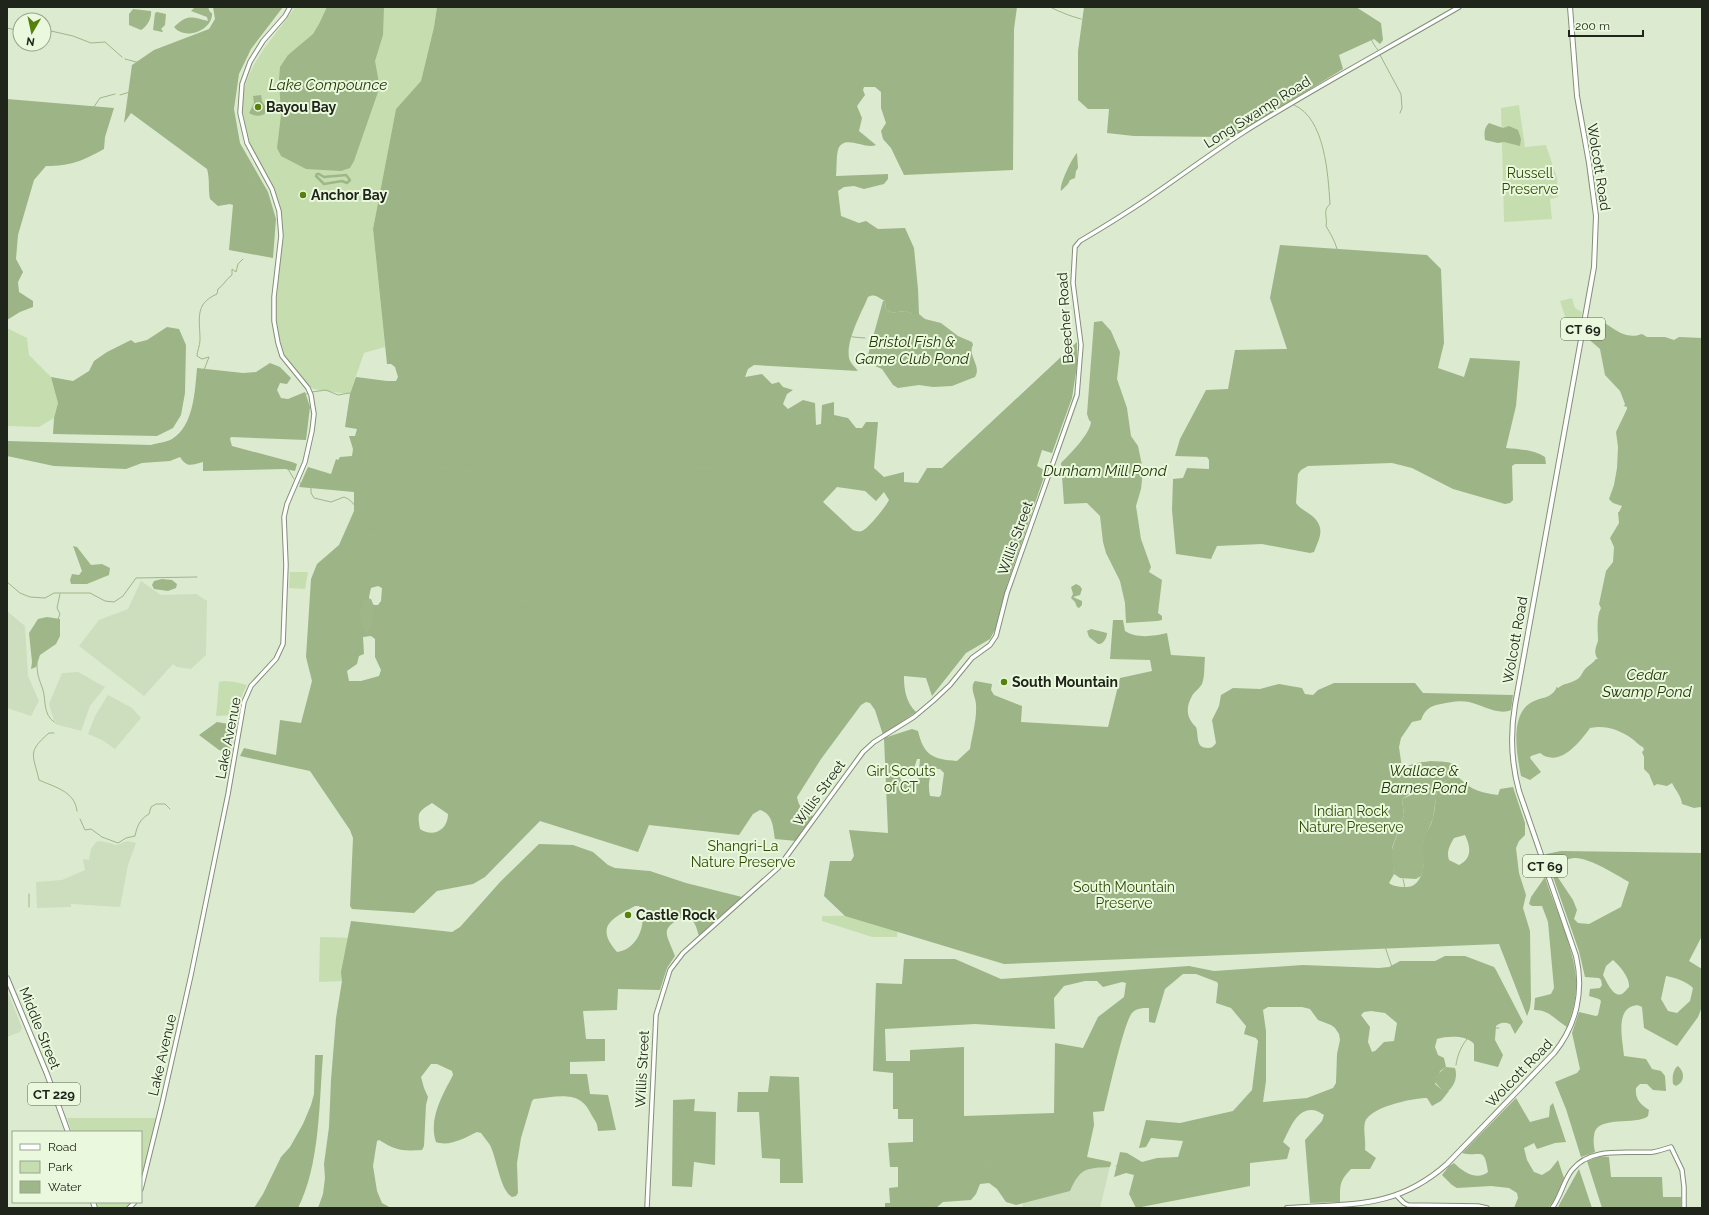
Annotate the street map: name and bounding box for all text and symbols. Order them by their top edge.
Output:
north arrow [12,12,52,52]
scale bar [1569,12,1643,38]
text: 200 m [1575,19,1610,33]
text: N [25,34,36,48]
street label: Long Swamp Road [1201,73,1313,151]
water label: Lake Compounce [269,76,387,94]
place label: Bayou Bay [266,99,336,115]
marker: Bayou Bay [253,102,263,112]
street label: Wolcott Road [1584,122,1614,212]
park label: Russell Preserve [1502,165,1558,197]
place label: Anchor Bay [311,187,387,203]
marker: Anchor Bay [298,190,308,200]
street label: Beecher Road [1054,272,1076,364]
road number: CT 69 [1561,318,1605,340]
water label: Bristol Fish & Game Club Pond [855,333,970,368]
water label: Dunham Mill Pond [1043,462,1168,480]
street label: Willis Street [994,499,1036,577]
street label: Wolcott Road [1499,595,1531,685]
water label: Cedar Swamp Pond [1601,666,1693,701]
place label: South Mountain [1012,674,1118,690]
marker: South Mountain [999,677,1009,687]
street label: Lake Avenue [212,696,244,780]
street label: Willis Street [790,757,848,829]
water label: Wallace & Barnes Pond [1381,762,1468,797]
park label: Girl Scouts of CT [866,763,936,795]
park label: Indian Rock Nature Preserve [1299,803,1403,835]
park label: Shangri-La Nature Preserve [691,838,795,870]
road number: CT 69 [1523,855,1567,877]
park label: South Mountain Preserve [1073,879,1175,911]
place label: Castle Rock [636,907,716,923]
marker: Castle Rock [623,910,633,920]
street label: Middle Street [16,985,64,1072]
street label: Lake Avenue [145,1013,179,1097]
street label: Willis Street [632,1030,652,1108]
street label: Wolcott Road [1483,1036,1555,1110]
road number: CT 229 [28,1083,80,1105]
legend [12,1131,142,1203]
text: Road [48,1140,77,1154]
text: Park [48,1160,73,1174]
text: Water [48,1180,82,1194]

